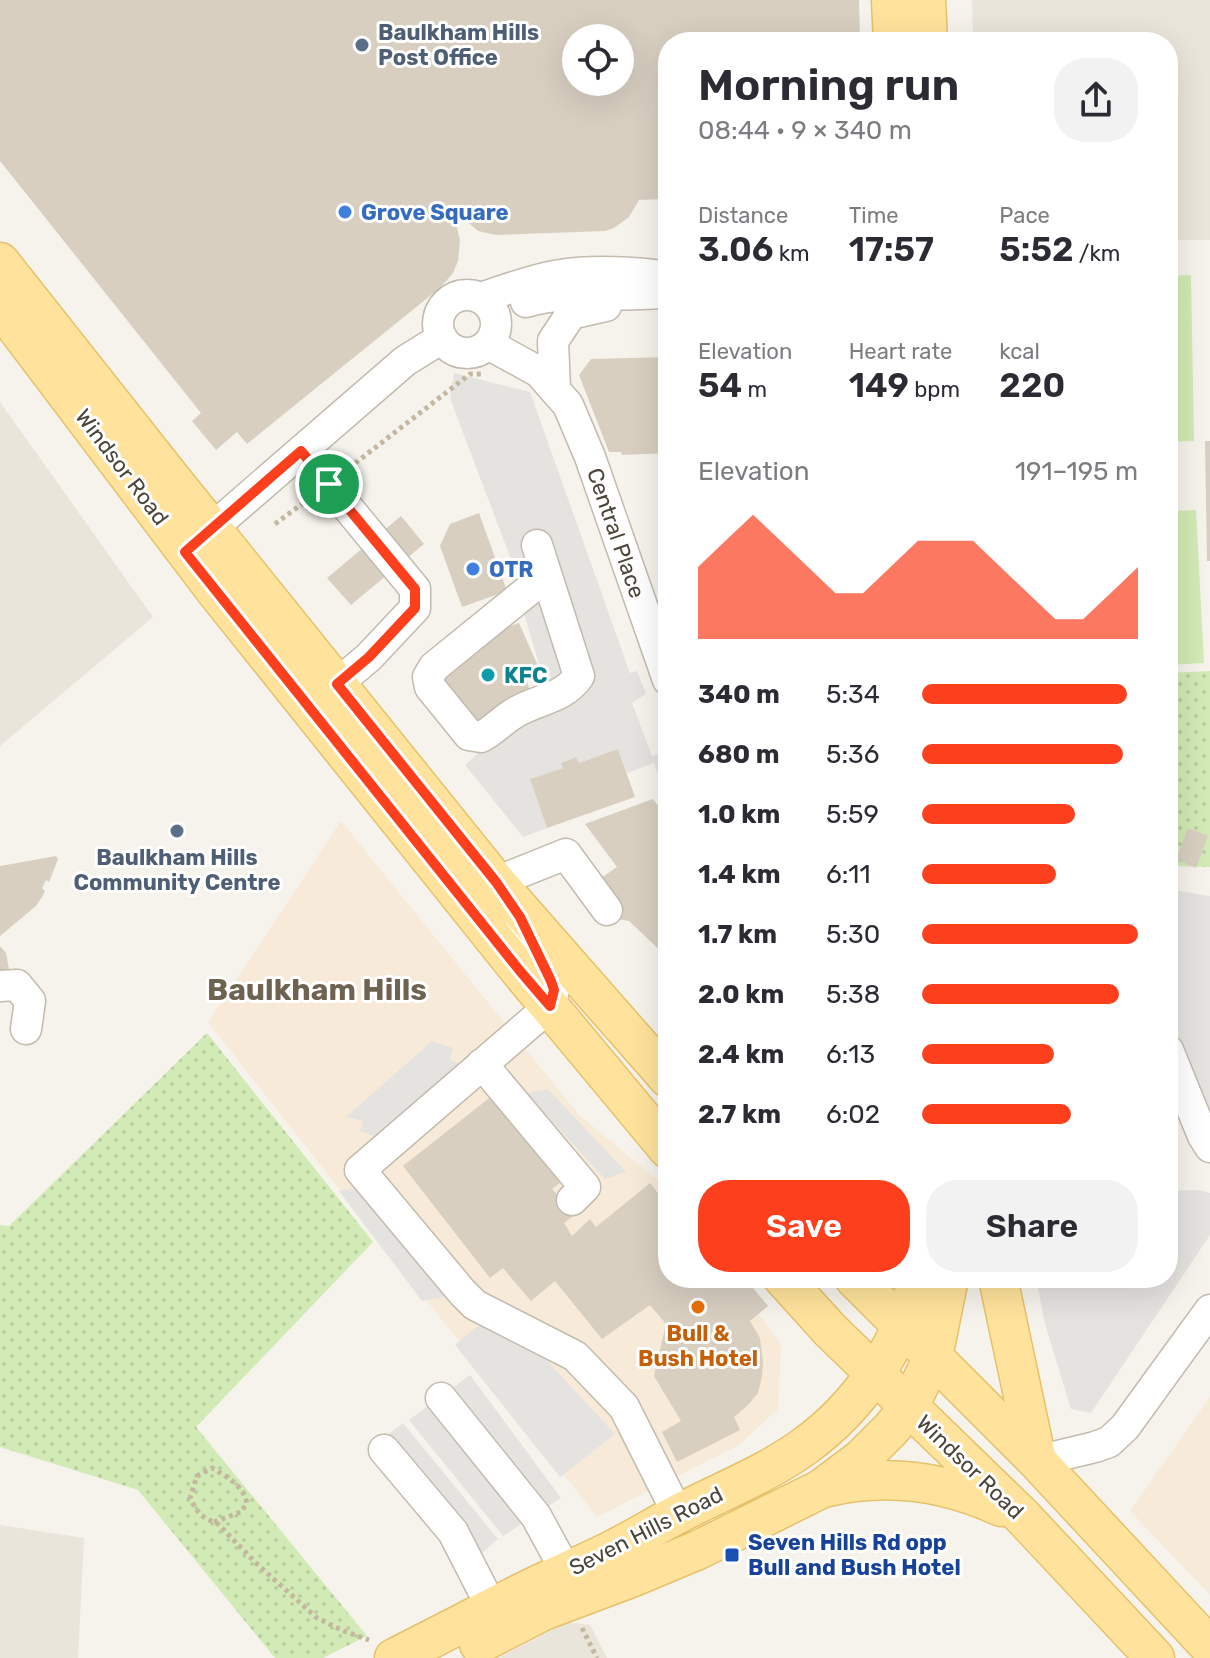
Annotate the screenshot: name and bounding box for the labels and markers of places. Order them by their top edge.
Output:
place label: Baulkham Hills Post Office [378,19,539,71]
marker: Baulkham Hills Post Office [353,36,371,54]
place label: Grove Square [361,199,509,226]
marker: Grove Square [336,203,354,221]
pin [295,450,363,518]
place label: OTR [489,556,534,583]
marker: OTR [464,560,482,578]
place label: KFC [504,662,548,689]
marker: KFC [479,666,497,684]
marker: Baulkham Hills Community Centre [168,822,186,840]
place label: Baulkham Hills Community Centre [73,844,281,896]
marker: Bull & Bush Hotel [689,1298,707,1316]
place label: Bull & Bush Hotel [638,1320,758,1372]
place label: Seven Hills Rd opp Bull and Bush Hotel [748,1529,961,1581]
marker: Seven Hills Rd opp Bull and Bush Hotel [723,1546,741,1564]

